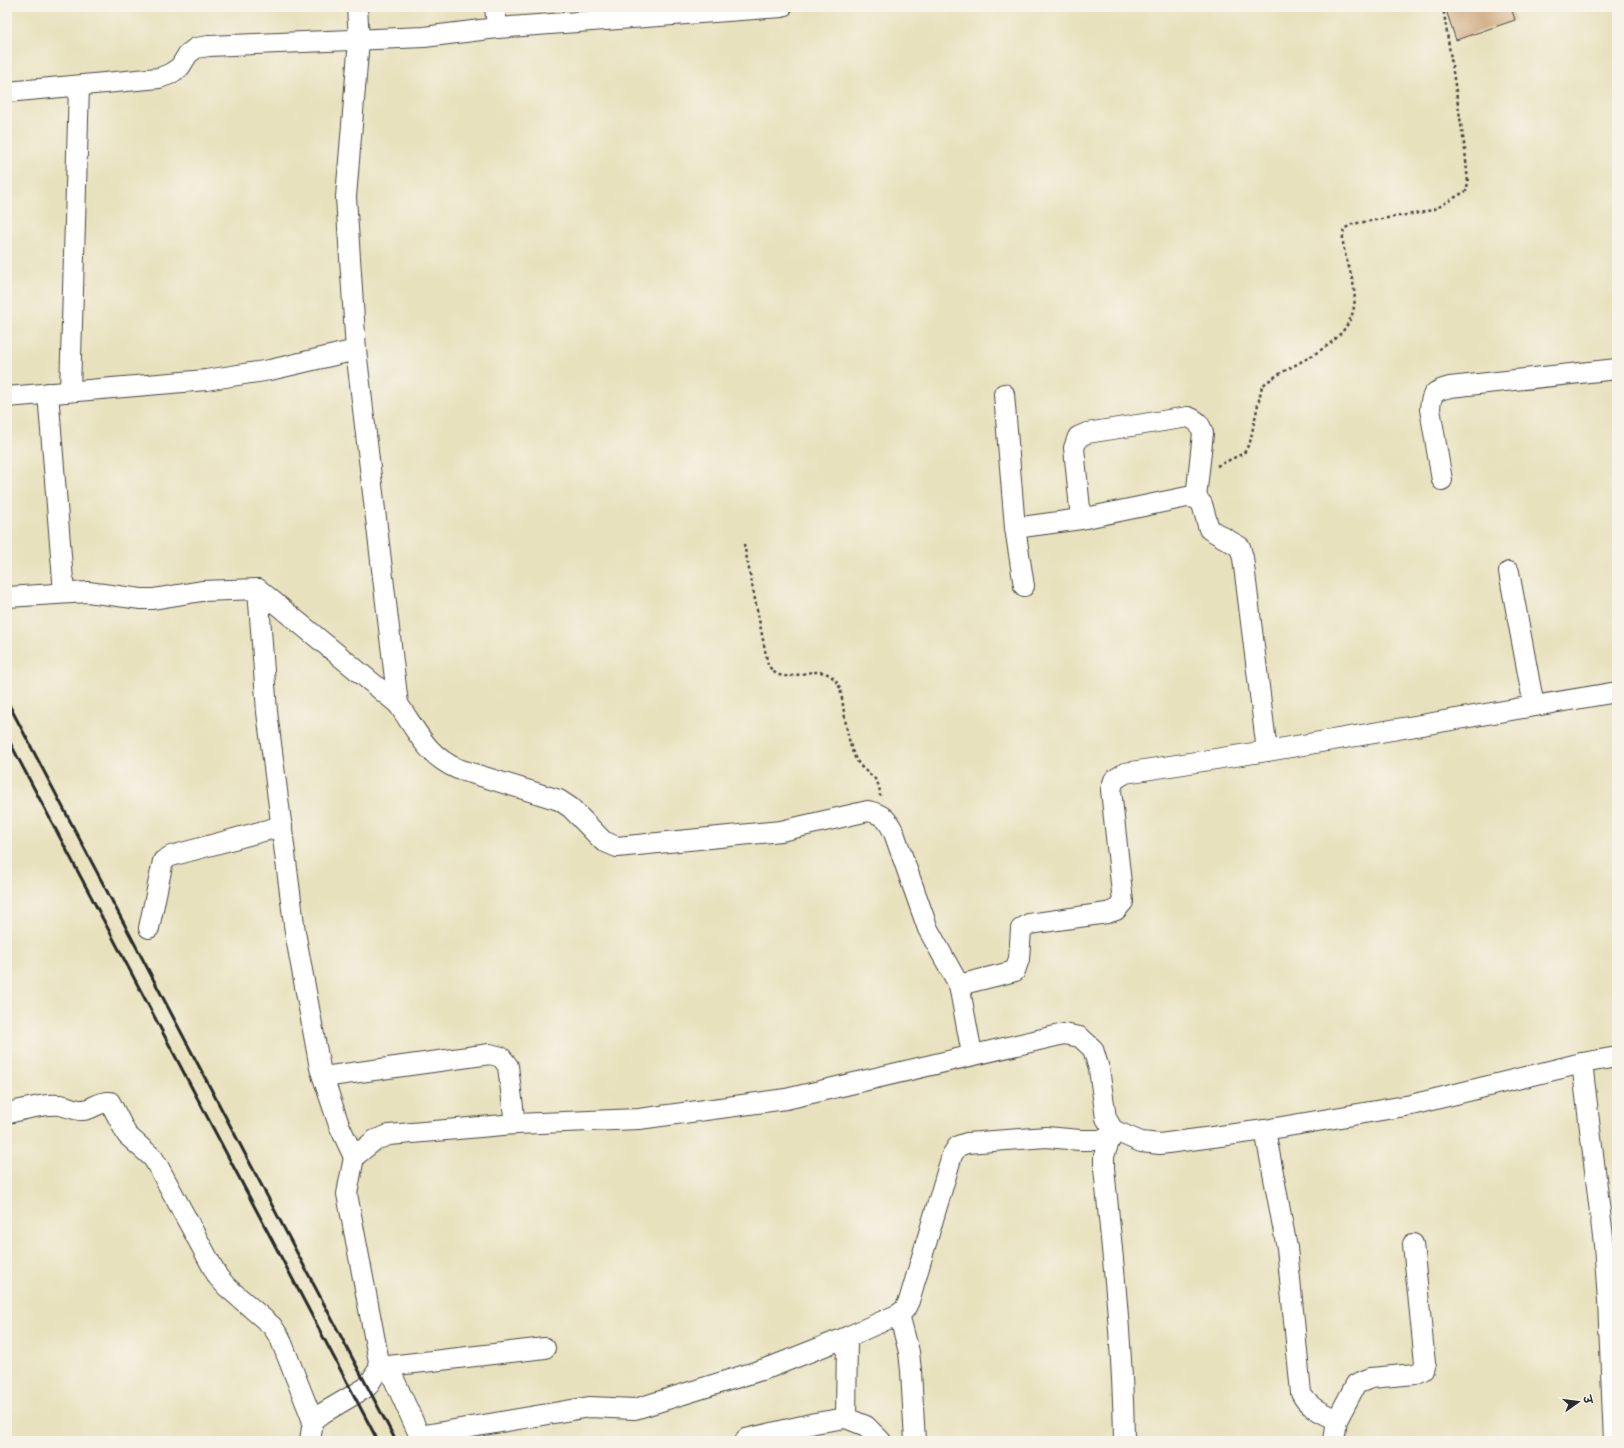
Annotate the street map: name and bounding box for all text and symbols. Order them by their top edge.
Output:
north arrow [1558,1382,1598,1422]
text: उ [1579,1394,1594,1407]

